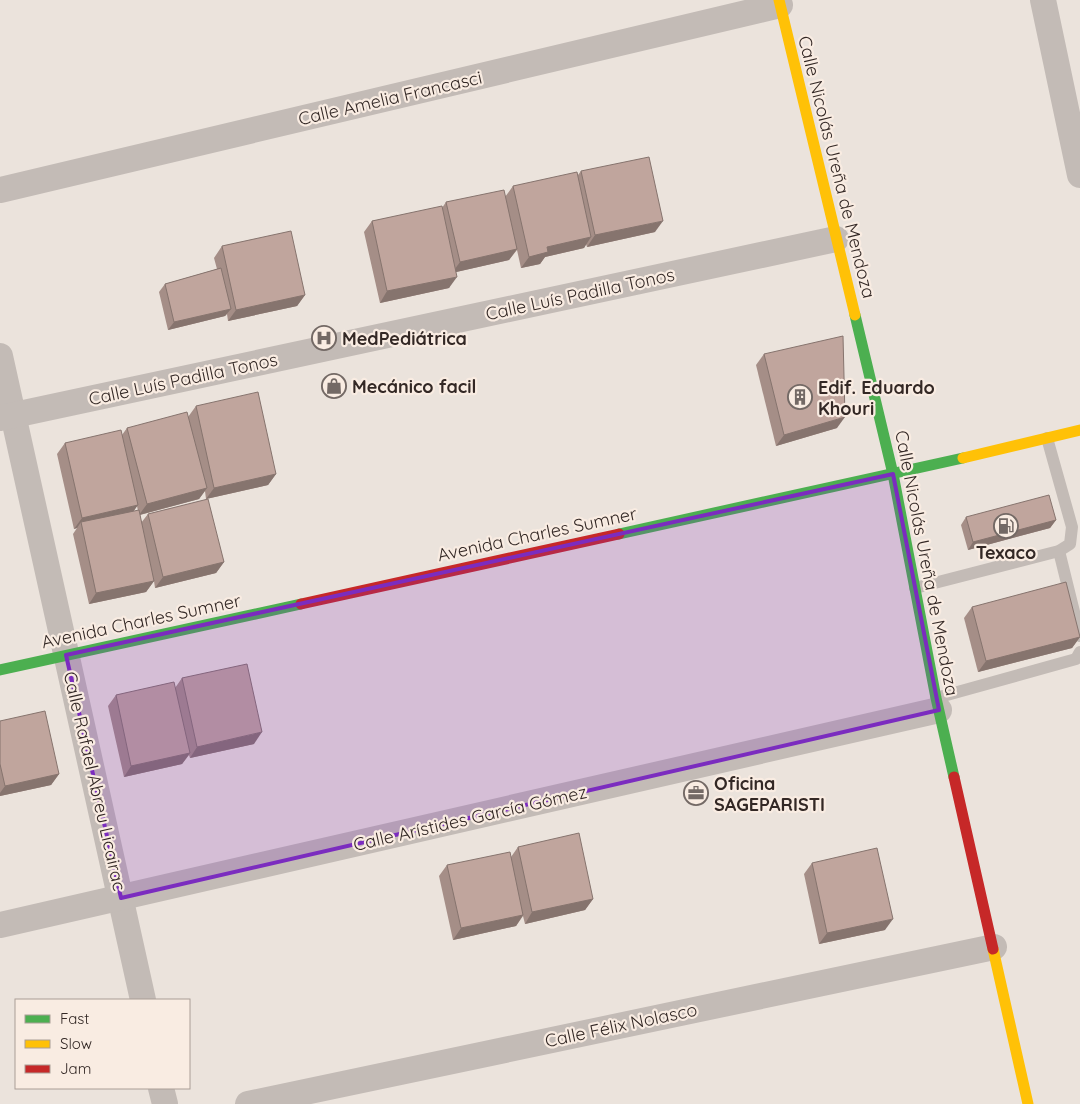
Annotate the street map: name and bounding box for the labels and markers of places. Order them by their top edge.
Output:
hospital icon: MedPediátrica [311,325,337,351]
place label: MedPediátrica [342,327,467,350]
shop icon: Mecánico facil [321,373,347,399]
place label: Mecánico facil [352,375,476,398]
place label: Edif. Eduardo Khouri [818,376,935,420]
building icon: Edif. Eduardo Khouri [787,384,813,410]
fuel station icon: Texaco [993,513,1019,539]
place label: Texaco [976,541,1036,564]
place label: Oficina SAGEPARISTI [714,772,825,816]
office icon: Oficina SAGEPARISTI [683,780,709,806]

